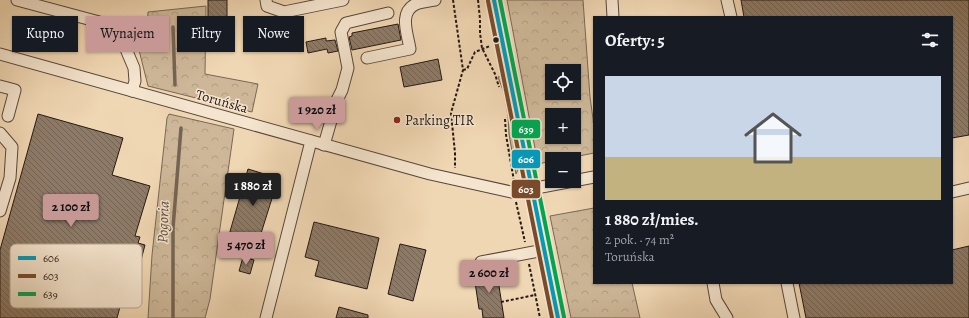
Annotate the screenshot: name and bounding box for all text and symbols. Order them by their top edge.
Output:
chip: Kupno [12,16,78,52]
chip: Wynajem [86,16,169,52]
chip: Filtry [177,16,235,52]
chip: Nowe [243,16,304,52]
text: Oferty: 5 [605,29,665,52]
icon: filters [919,29,941,51]
unlabelled marker [491,35,501,45]
map controls [545,64,581,188]
button: locate [545,64,581,100]
street label: Toruńska [194,85,251,118]
pin: 1 920 zł [276,97,358,131]
text: 1 920 zł [298,101,336,118]
icon: home [737,102,809,174]
button: + [545,108,581,144]
place label: Parking TIR [405,111,474,130]
marker: Parking TIR [392,115,402,125]
line badge: 639 [511,119,541,139]
text: 639 [519,122,533,137]
line badge: 606 [511,149,541,169]
text: 606 [518,152,534,167]
button: − [545,152,581,188]
pin: 1 880 zł [212,173,294,207]
text: 1 880 zł [234,177,272,194]
line badge: 603 [511,179,541,199]
text: 603 [518,182,534,197]
pin: 2 100 zł [30,194,112,228]
text: 2 100 zł [52,198,90,215]
water label: Pogoria [152,201,174,243]
text: 1 880 zł/mies. [605,208,699,231]
text: 2 pok. · 74 m² [605,231,674,248]
pin: 5 470 zł [205,232,287,266]
text: 5 470 zł [227,236,265,253]
legend [10,244,142,308]
text: Toruńska [605,248,655,265]
text: 606 [43,251,59,266]
pin: 2 600 zł [448,260,530,294]
text: 2 600 zł [469,264,509,281]
text: 603 [43,269,59,284]
text: 639 [43,287,58,302]

